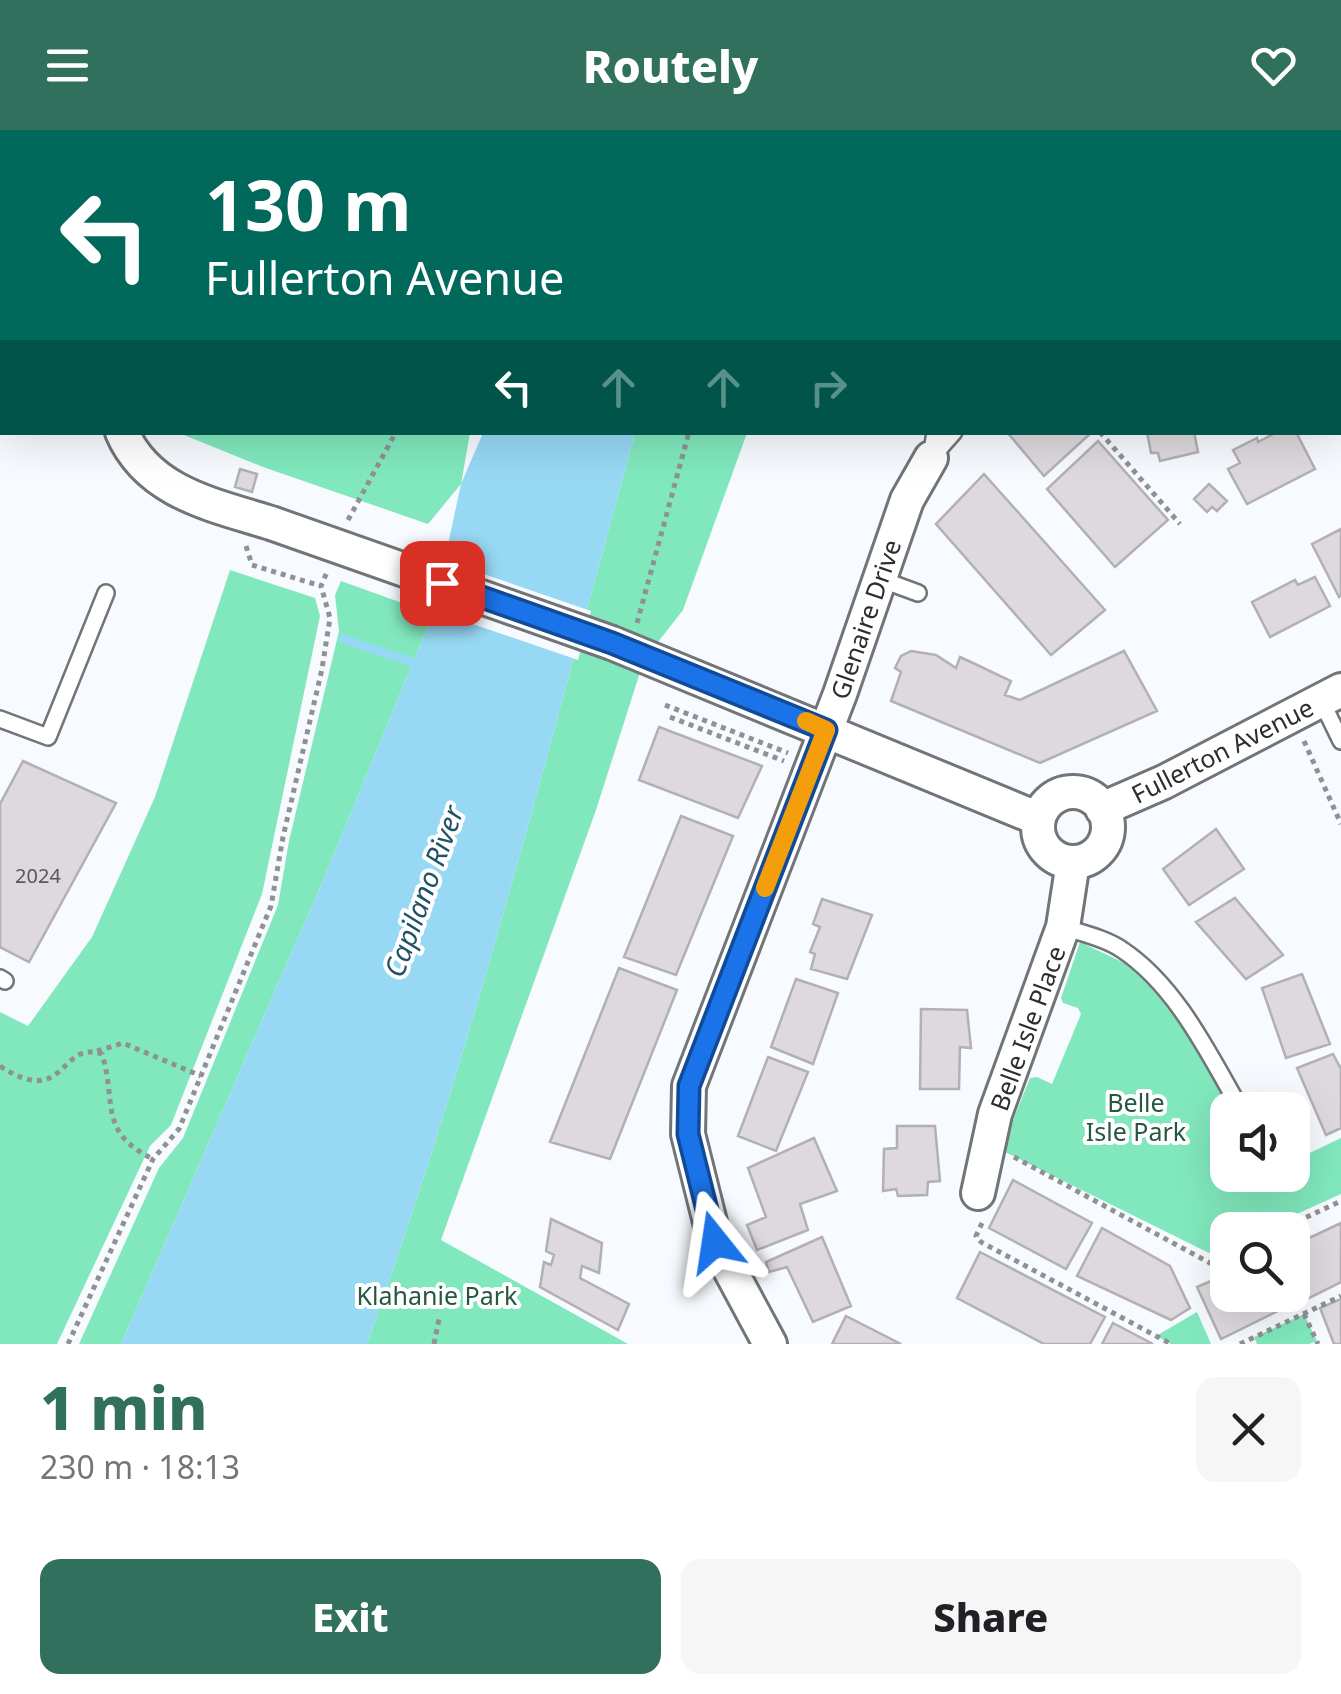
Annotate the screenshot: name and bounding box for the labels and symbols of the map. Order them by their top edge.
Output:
street label: Glenaire Drive [822,535,908,703]
pin [400,541,485,626]
street label: Fullerton Avenue [1125,690,1319,810]
water label: Capilano River [374,798,472,982]
house number: 2024 [15,862,61,889]
street label: Belle Isle Place [981,941,1073,1115]
park label: Belle Isle Park [1086,1085,1187,1148]
position arrow [663,1190,767,1294]
park label: Klahanie Park [357,1278,518,1312]

